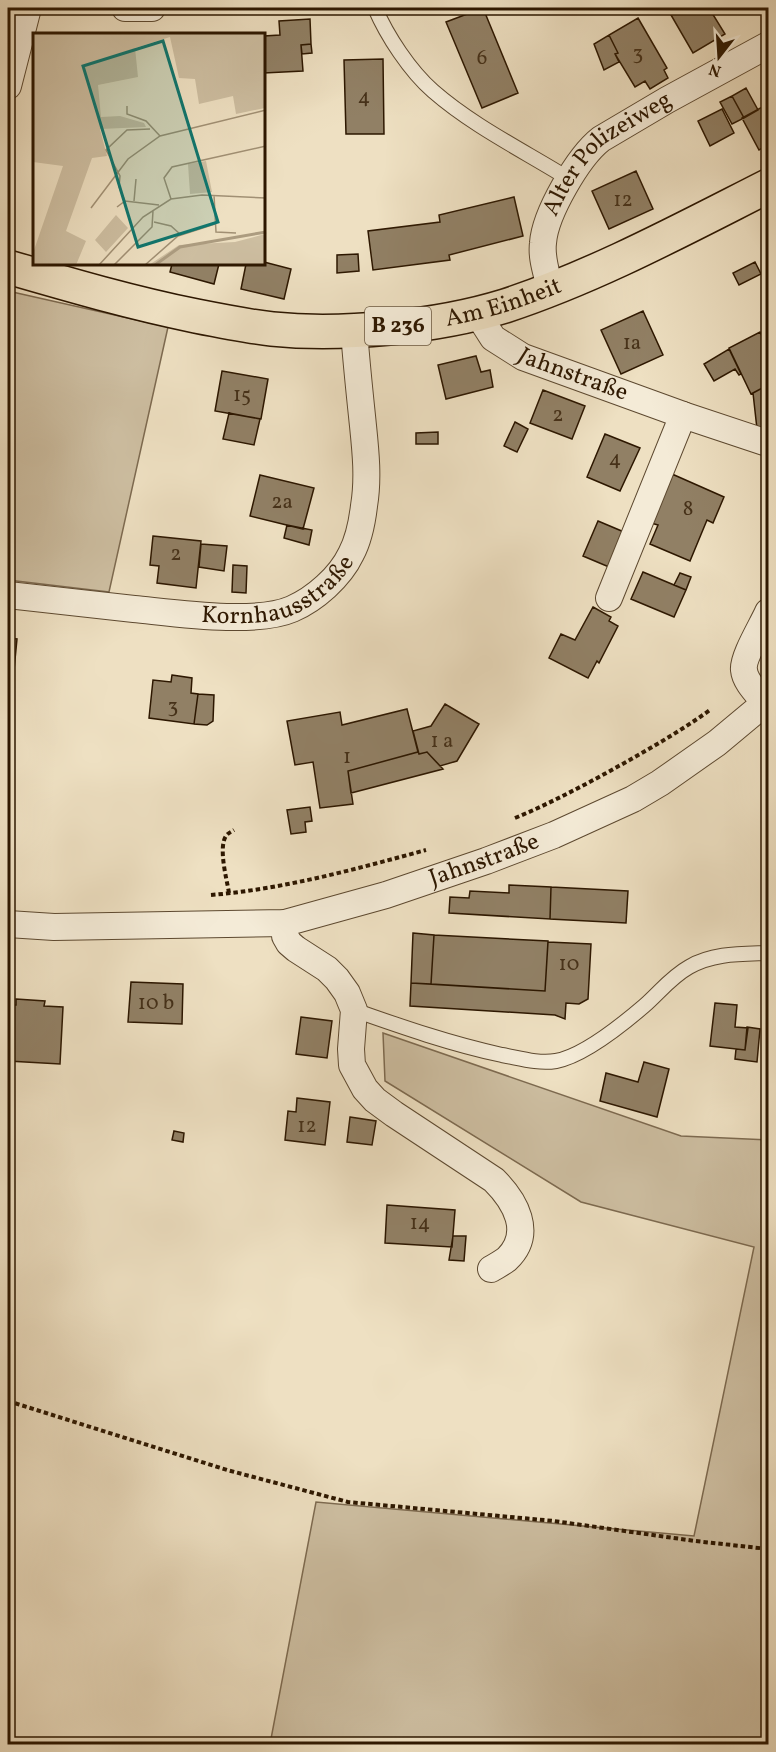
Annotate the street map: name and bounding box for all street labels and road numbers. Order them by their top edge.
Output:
street label: Alter Polizeiweg [535,84,679,222]
street label: Am Einheit [442,270,567,337]
road number: B 236 [365,307,431,345]
street label: Jahnstraße [510,340,632,411]
street label: Kornhausstraße [200,549,363,634]
street label: Jahnstraße [425,825,544,896]

